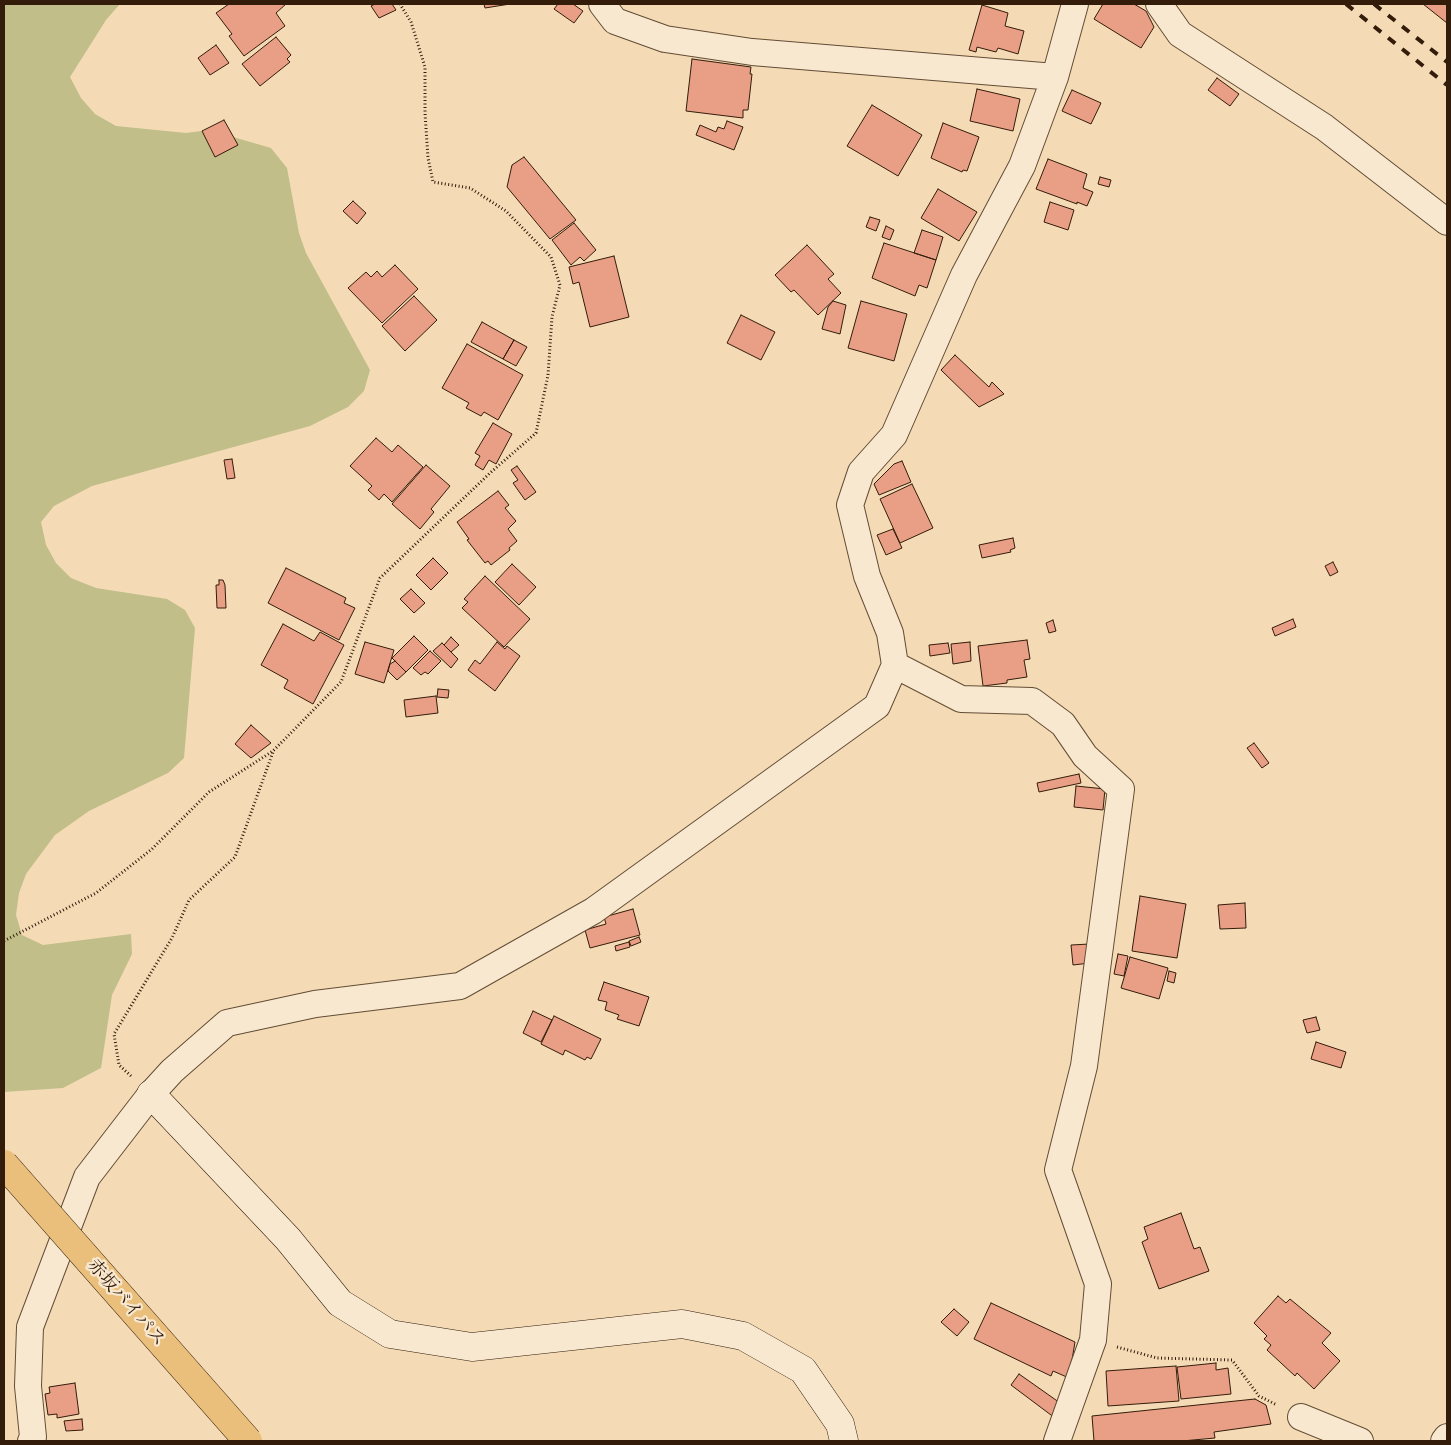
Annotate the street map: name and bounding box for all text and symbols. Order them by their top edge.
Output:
street label: 赤坂バイパス [82,1255,170,1351]

